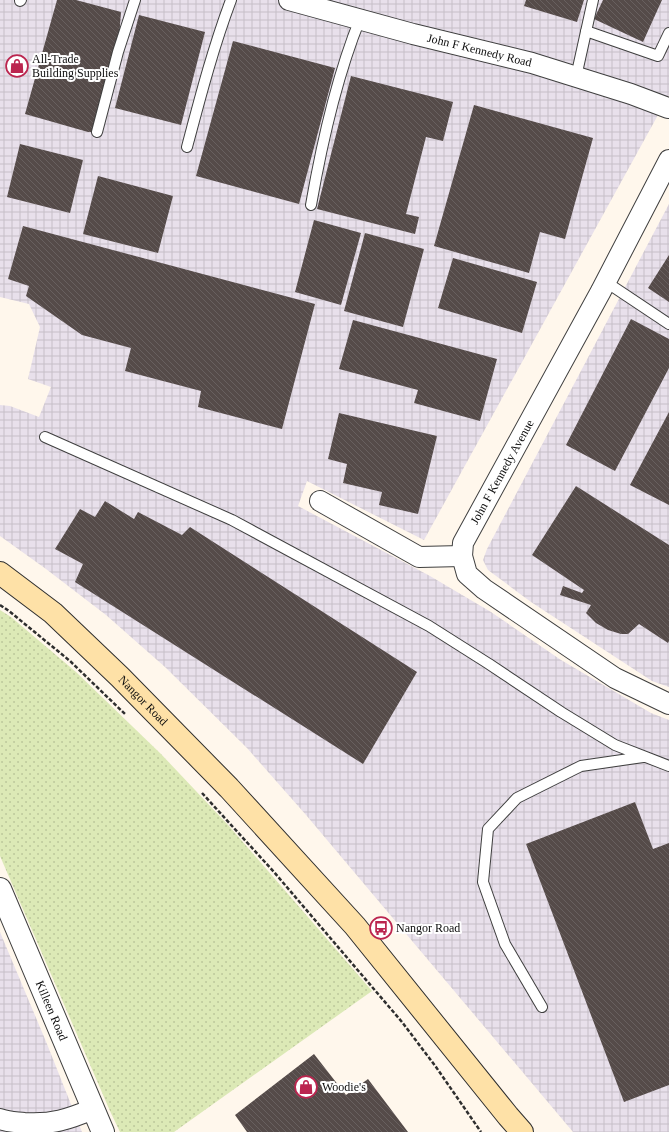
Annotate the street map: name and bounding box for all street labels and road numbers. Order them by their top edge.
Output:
street label: John F Kennedy Road [426,31,533,70]
street label: John F Kennedy Avenue [467,417,537,527]
street label: Nangor Road [116,673,171,728]
street label: Killeen Road [33,978,70,1043]

